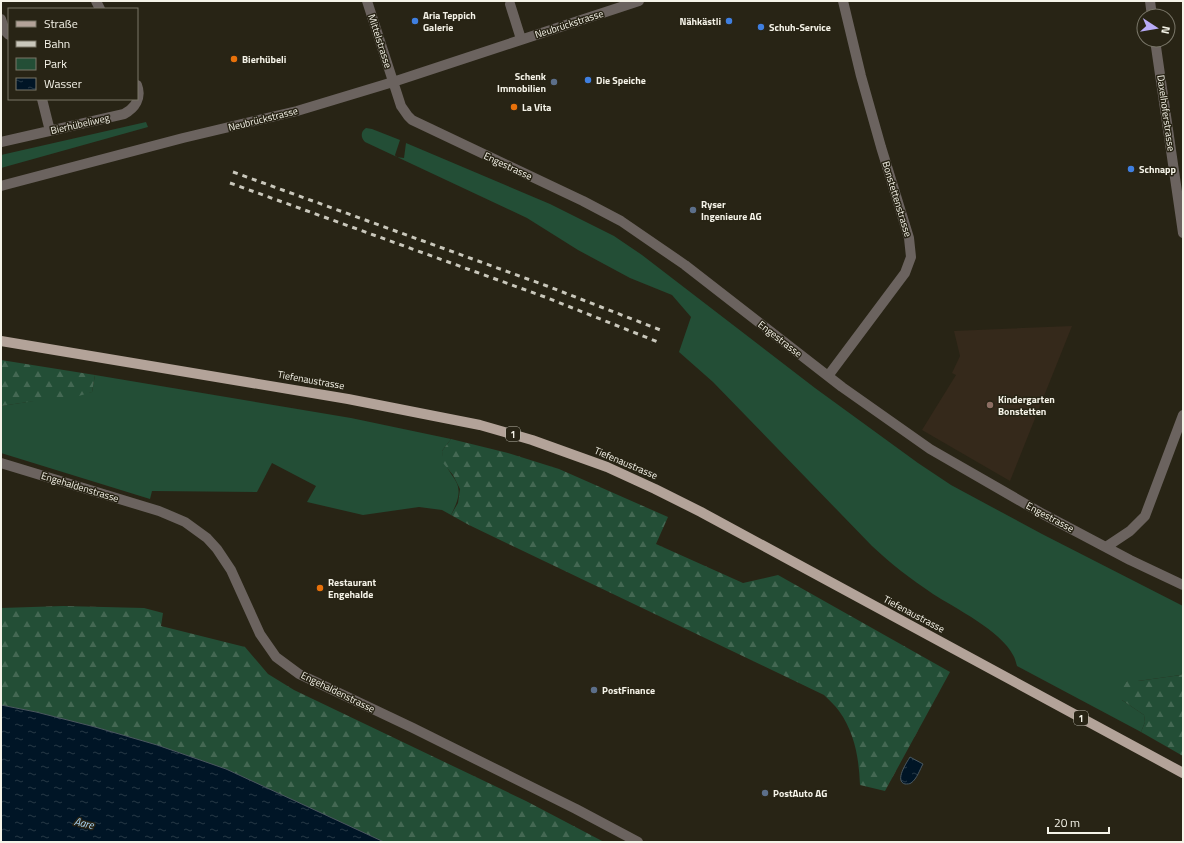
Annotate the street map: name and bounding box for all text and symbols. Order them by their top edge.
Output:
street label: Neubrückstrasse [533,6,605,42]
legend [8,8,138,100]
place label: Aria Teppich Galerie [423,8,476,35]
north arrow [1136,8,1176,48]
street label: Mittelstrasse [364,12,396,70]
text: Straße [44,14,78,33]
place label: Nähkästli [680,14,721,29]
marker: Aria Teppich Galerie [410,16,420,26]
marker: Nähkästli [724,16,734,26]
place label: Schuh-Service [769,20,831,35]
marker: Schuh-Service [756,22,766,32]
text: N [1157,25,1174,35]
text: Bahn [44,34,70,53]
place label: Bierhübeli [242,52,286,67]
text: Park [44,54,67,73]
marker: Bierhübeli [229,54,239,64]
place label: Schenk Immobilien [497,69,547,96]
place label: Die Speiche [596,73,646,88]
text: Wasser [44,74,82,93]
street label: Daxelhoferstrasse [1153,74,1179,152]
marker: Die Speiche [583,75,593,85]
marker: Schenk Immobilien [549,77,559,87]
place label: La Vita [522,100,551,115]
marker: La Vita [509,102,519,112]
street label: Neubrückstrasse [227,103,299,135]
street label: Bierhübeliweg [49,110,111,138]
street label: Engestrasse [481,148,535,184]
street label: Bonstettenstrasse [878,159,916,239]
place label: Schnapp [1139,162,1177,177]
marker: Schnapp [1126,164,1136,174]
place label: Ryser Ingenieure AG [701,197,762,224]
marker: Ryser Ingenieure AG [688,205,698,215]
street label: Engestrasse [755,317,805,361]
street label: Tiefenaustrasse [276,367,346,393]
place label: Kindergarten Bonstetten [998,392,1055,419]
marker: Kindergarten Bonstetten [985,400,995,410]
road number: 1 [506,427,520,441]
street label: Tiefenaustrasse [592,443,660,483]
street label: Engehaldenstrasse [39,468,121,506]
street label: Engestrasse [1023,498,1077,536]
place label: Restaurant Engehalde [328,575,377,602]
marker: Restaurant Engehalde [315,583,325,593]
street label: Tiefenaustrasse [881,592,947,636]
street label: Engehaldenstrasse [299,668,377,716]
place label: PostFinance [602,683,655,698]
marker: PostFinance [589,685,599,695]
road number: 1 [1074,711,1088,725]
place label: PostAuto AG [773,786,827,801]
marker: PostAuto AG [760,788,770,798]
scale bar [1048,809,1109,835]
water label: Aare [72,813,96,833]
text: 20 m [1054,813,1080,832]

